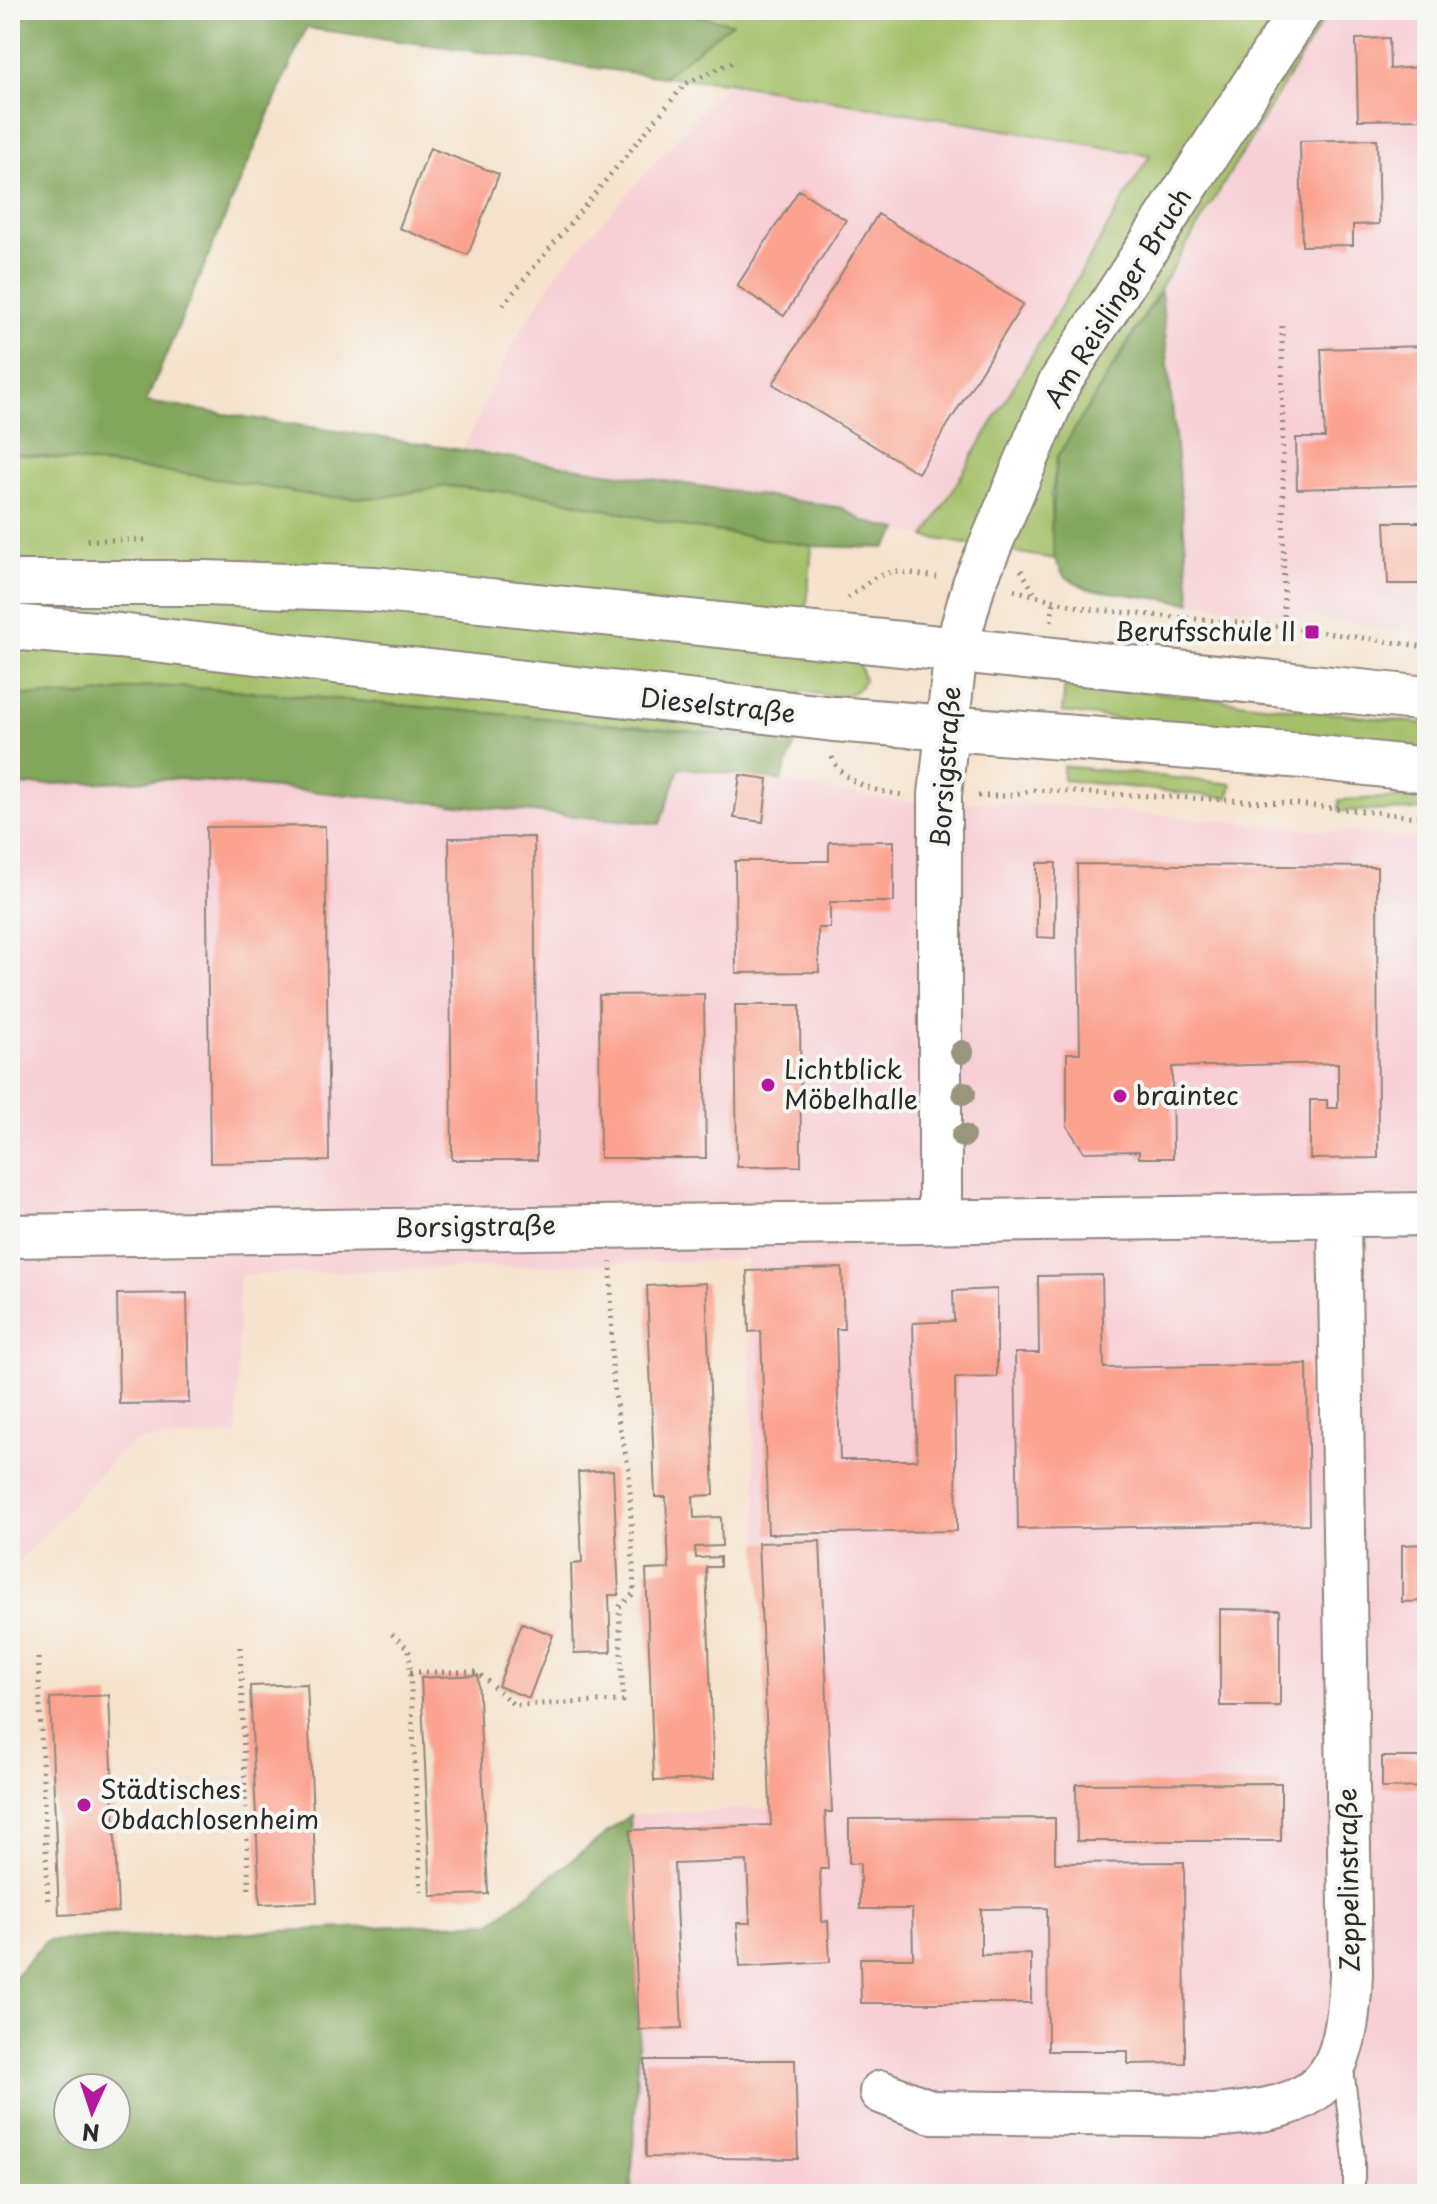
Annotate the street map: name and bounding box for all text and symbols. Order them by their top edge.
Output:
street label: Am Reislinger Bruch [1033,180,1200,415]
place label: Berufsschule II [1115,611,1296,650]
marker: Berufsschule II [1303,623,1321,641]
street label: Dieselstraße [639,677,798,732]
street label: Borsigstraße [919,685,970,849]
place label: Lichtblick Möbelhalle [784,1049,918,1118]
place label: braintec [1136,1075,1238,1114]
marker: Lichtblick Möbelhalle [759,1076,777,1094]
marker: braintec [1111,1087,1129,1105]
street label: Borsigstraße [394,1205,556,1246]
place label: Städtisches Obdachlosenheim [100,1769,319,1838]
street label: Zeppelinstraße [1326,1788,1369,1973]
marker: Städtisches Obdachlosenheim [75,1796,93,1814]
north arrow [52,2072,132,2152]
text: N [81,2117,100,2150]

